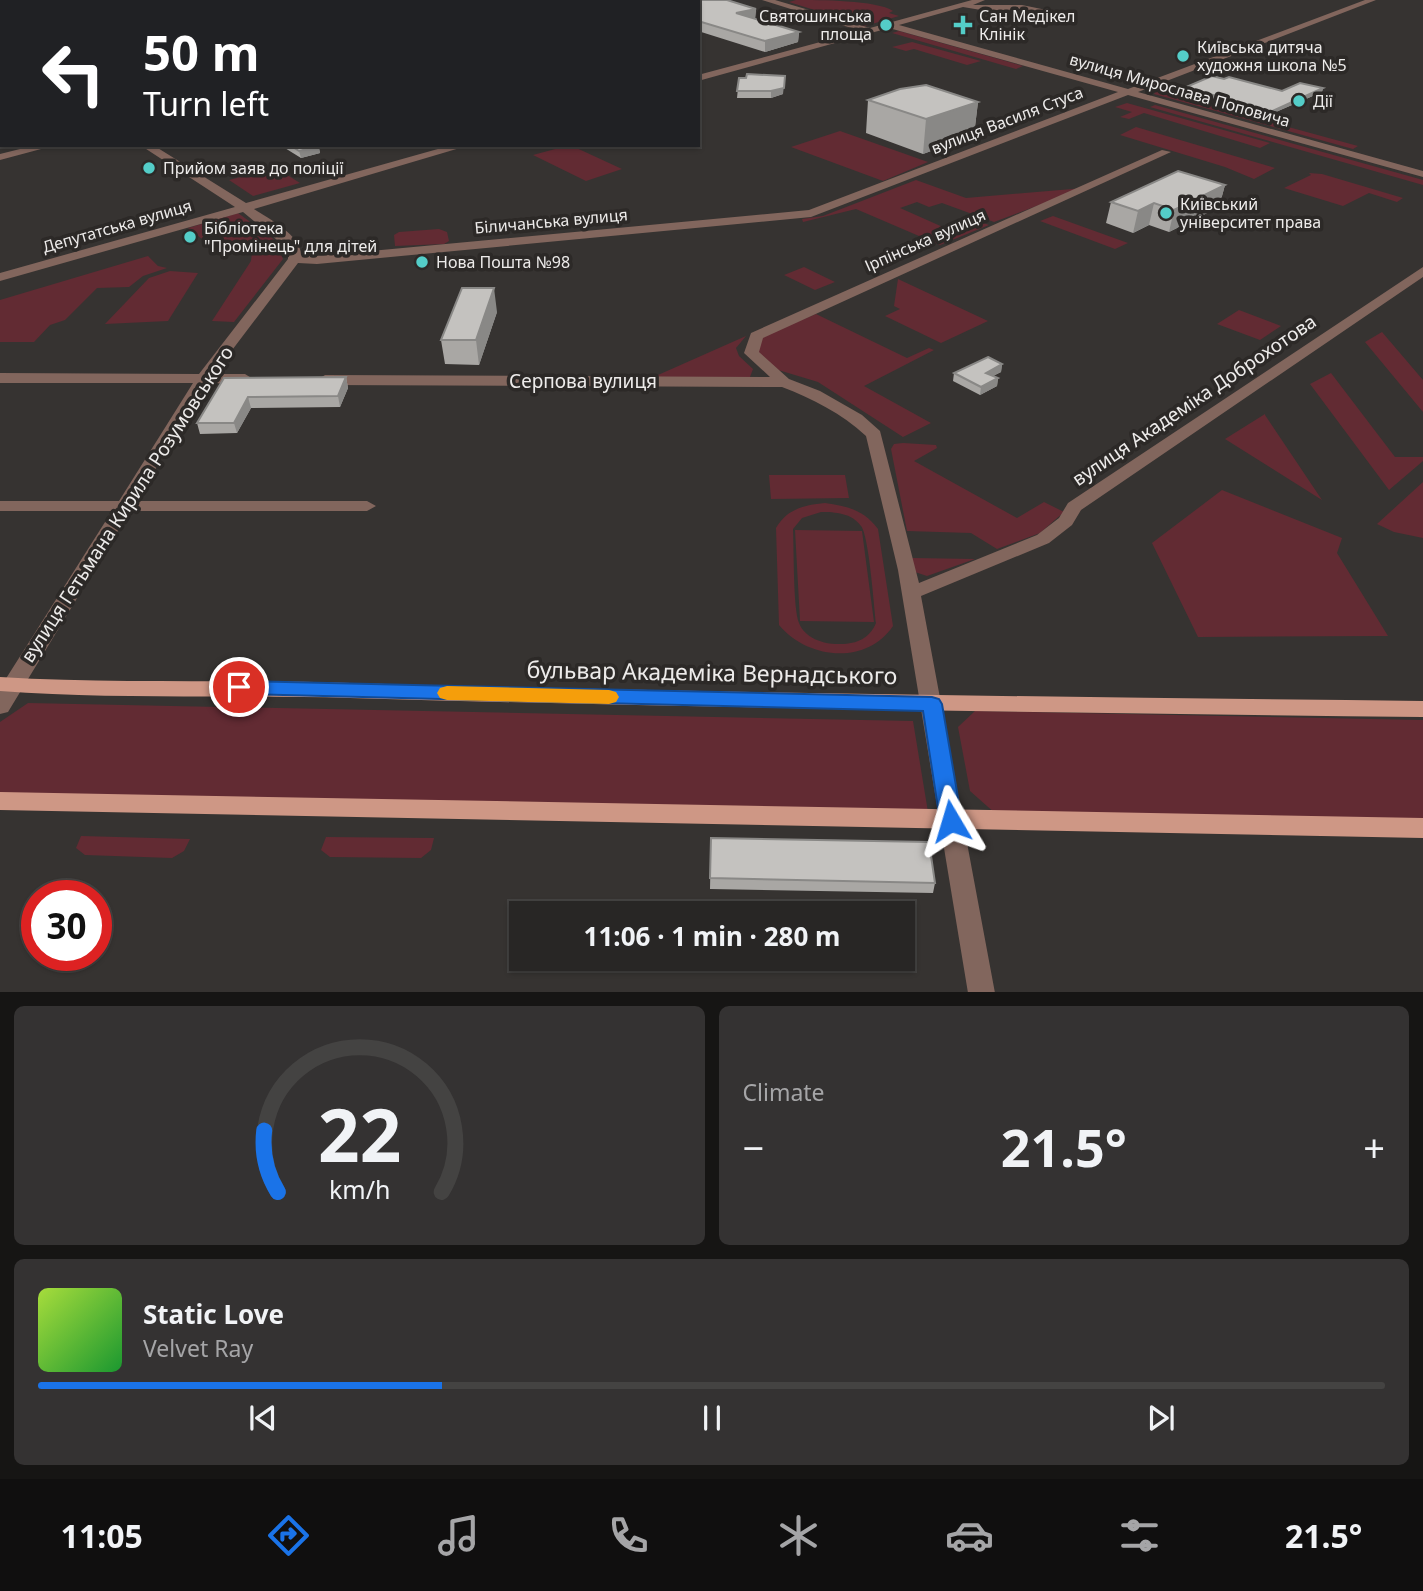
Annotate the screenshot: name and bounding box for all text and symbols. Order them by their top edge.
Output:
place label: Святошинська площа [759,5,872,45]
place label: Сан Медікел Клінік [979,5,1076,45]
marker: Сан Медікел Клінік [953,15,973,35]
marker: Святошинська площа [878,17,894,33]
text: 50 m [143,19,260,85]
icon: left [28,28,119,119]
place label: Київська дитяча художня школа №5 [1197,36,1347,76]
street label: вулиця Мирослава Поповича [1067,48,1293,132]
marker: Київська дитяча художня школа №5 [1175,48,1191,64]
street label: вулиця Василя Стуса [928,81,1086,159]
text: Turn left [143,82,269,125]
place label: Дії [1313,90,1333,112]
marker: Дії [1291,93,1307,109]
place label: Прийом заяв до поліції [163,157,344,179]
marker: Прийом заяв до поліції [141,160,157,176]
place label: Київський університет права [1180,193,1321,233]
street label: Депутатська вулиця [40,194,194,258]
street label: Біличанська вулиця [473,203,629,239]
street label: Ірпінська вулиця [861,203,989,277]
marker: Київський університет права [1158,205,1174,221]
place label: Бібліотека "Промінець" для дітей [204,217,377,257]
marker: Бібліотека "Промінець" для дітей [182,229,198,245]
place label: Нова Пошта №98 [436,251,570,273]
marker: Нова Пошта №98 [414,254,430,270]
street label: вулиця Академіка Доброхотова [1067,308,1321,492]
street label: вулиця Гетьмана Кирила Розумовського [15,341,239,667]
street label: Серпова вулиця [509,368,657,394]
street label: бульвар Академіка Вернадського [526,653,898,691]
pin [209,657,269,717]
icon: arrive [220,668,258,706]
position arrow [914,784,988,858]
speed limit sign: 30 [21,880,112,971]
text: 11:06 · 1 min · 280 m [584,918,840,954]
text: Climate [743,1076,825,1108]
text: 22 [318,1084,401,1183]
text: 21.5° [1001,1111,1127,1182]
text: − [743,1121,764,1173]
text: + [1363,1121,1385,1173]
text: km/h [328,1171,390,1205]
text: Static Love [143,1296,284,1332]
text: Velvet Ray [143,1332,253,1364]
icon: previous [244,1399,282,1437]
icon: pause [693,1399,731,1437]
icon: next [1142,1399,1180,1437]
icon: directions [264,1511,313,1560]
icon: music [434,1511,483,1560]
icon: phone [604,1511,653,1560]
icon: climate [774,1511,823,1560]
icon: car [945,1511,994,1560]
icon: filters [1115,1511,1164,1560]
text: 11:05 [61,1514,143,1557]
text: 21.5° [1285,1514,1362,1557]

